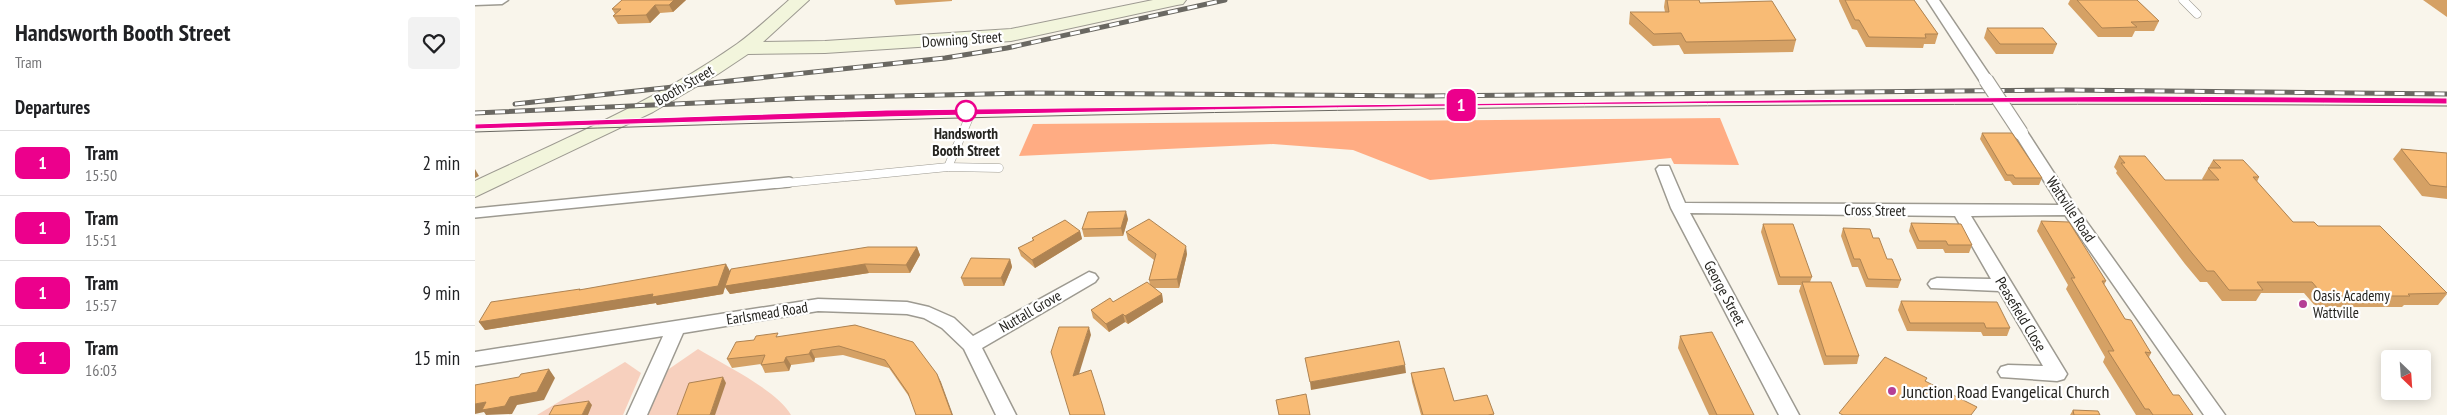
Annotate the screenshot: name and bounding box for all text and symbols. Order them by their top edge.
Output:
text: Handsworth Booth Street [15,17,231,48]
button: heart [408,17,460,69]
street label: Downing Street [921,27,1003,51]
text: Tram [15,52,42,72]
street label: Booth Street [651,61,717,109]
line badge: 1 [1445,89,1477,121]
text: 1 [1457,93,1465,116]
text: Departures [15,95,90,119]
marker: Handsworth Booth Street [955,100,977,122]
place label: Handsworth Booth Street [932,124,1000,160]
text: Tram [85,141,118,165]
text: 1 [38,151,47,174]
text: 2 min [423,151,460,175]
text: 15:50 [85,165,117,185]
street label: Wattville Road [2042,173,2100,245]
street label: Cross Street [1844,200,1906,220]
text: Tram [85,206,118,230]
text: 1 [38,216,47,239]
text: 3 min [423,216,460,240]
text: 15:51 [85,230,117,250]
street label: George Street [1700,257,1750,329]
text: Tram [85,271,118,295]
street label: Peasefield Close [1991,273,2051,355]
text: 1 [38,281,47,304]
text: 9 min [423,281,460,305]
street label: Nuttall Grove [995,286,1065,336]
place label: Oasis Academy Wattville [2313,286,2390,322]
text: 15:57 [85,295,117,315]
street label: Earlsmead Road [725,297,809,329]
marker: Oasis Academy Wattville [2297,298,2309,310]
text: Tram [85,336,118,360]
text: 1 [38,346,47,369]
text: 15 min [414,346,460,370]
north arrow [2381,350,2431,400]
map controls [2381,350,2431,400]
text: 16:03 [85,360,117,380]
place label: Junction Road Evangelical Church [1901,380,2109,403]
marker: Junction Road Evangelical Church [1886,385,1898,397]

